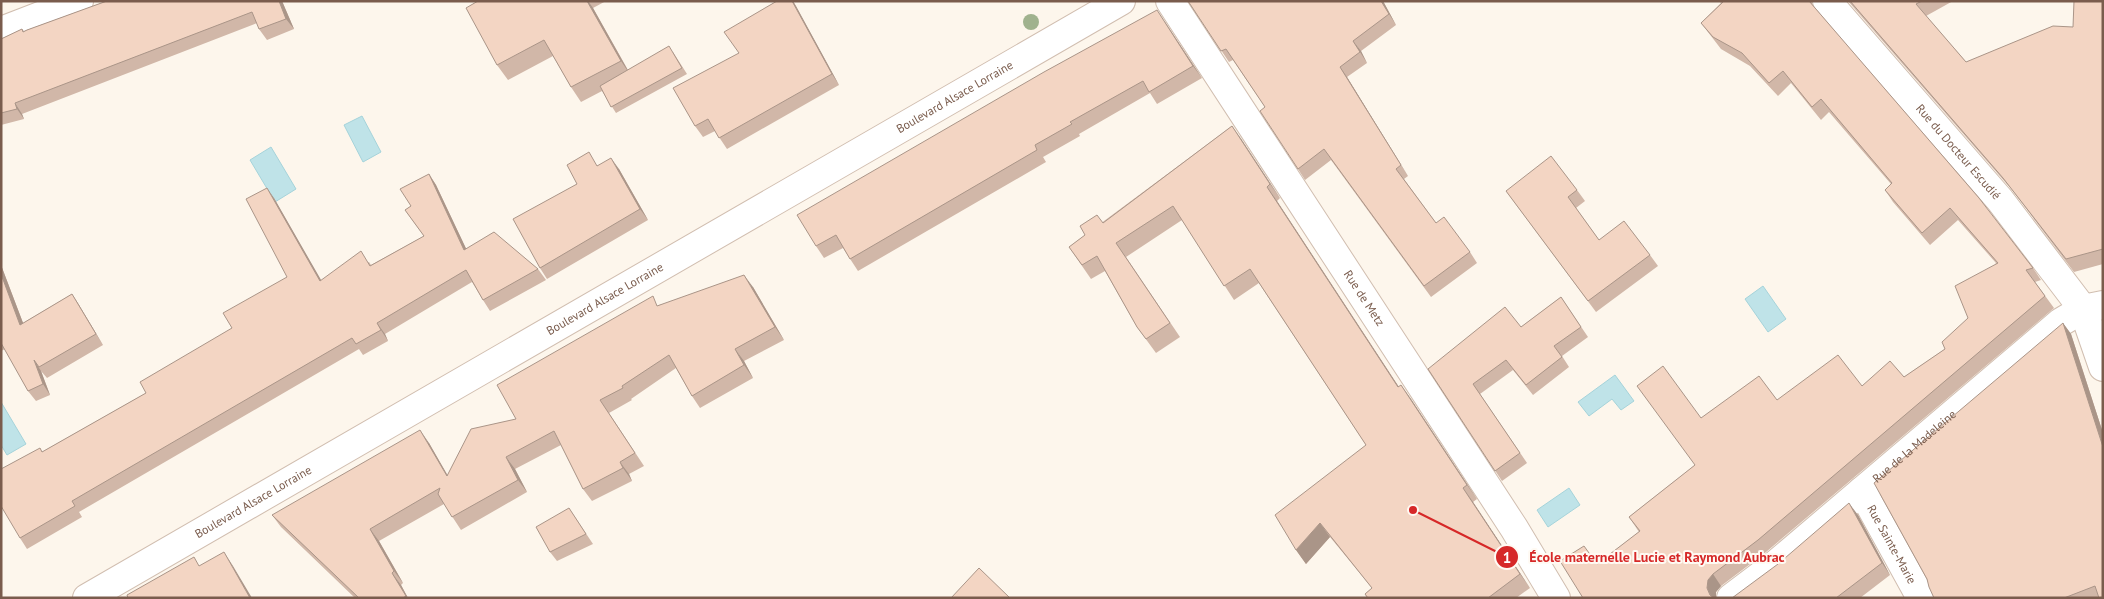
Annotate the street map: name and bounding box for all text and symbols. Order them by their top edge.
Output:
street label: Boulevard Alsace Lorraine [893,57,1016,136]
street label: Rue du Docteur Escudié [1913,101,2004,202]
street label: Boulevard Alsace Lorraine [544,259,666,338]
street label: Rue de Metz [1341,267,1388,329]
street label: Rue de la Madeleine [1869,406,1959,486]
street label: Boulevard Alsace Lorraine [192,462,314,541]
street label: Rue Sainte-Marie [1864,502,1920,586]
callout: École maternelle Lucie et Raymond Aubrac [1494,543,1795,572]
text: 1 [1503,548,1511,567]
text: École maternelle Lucie et Raymond Aubrac [1529,548,1785,566]

